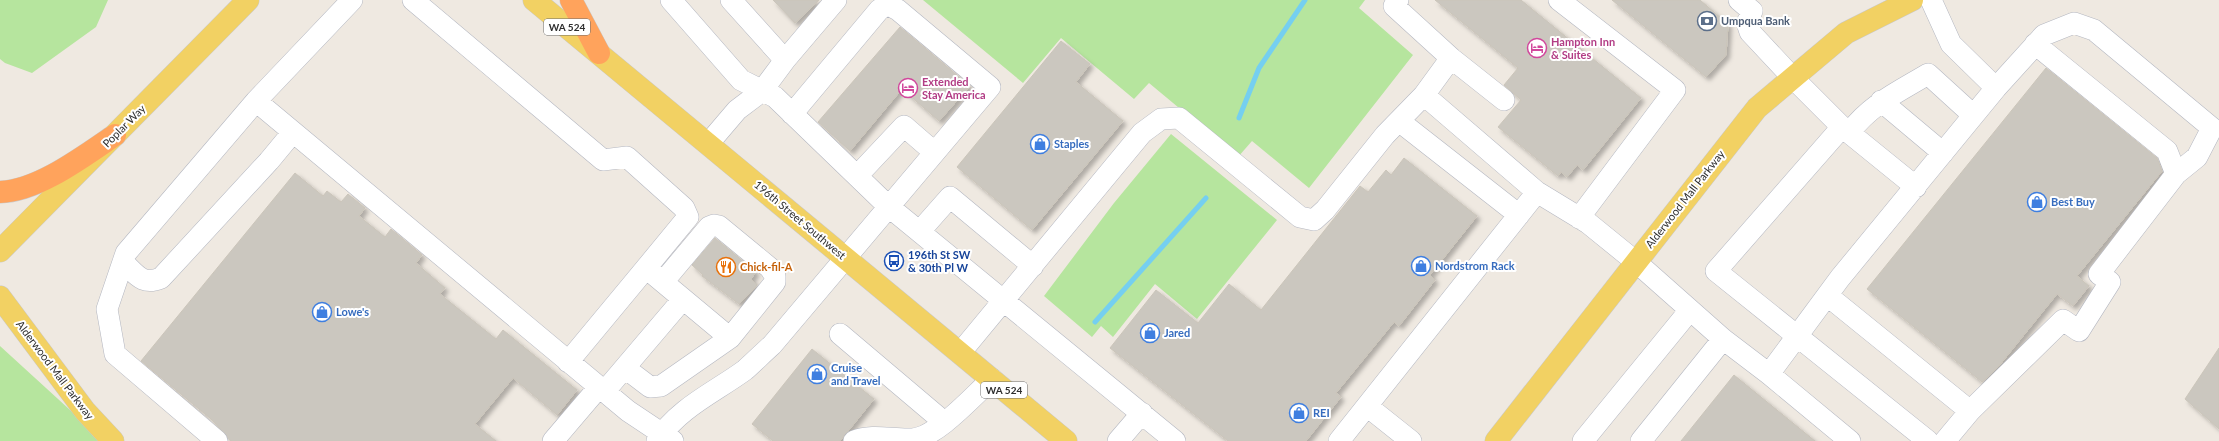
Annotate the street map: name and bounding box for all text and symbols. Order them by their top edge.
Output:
bank icon: Umpqua Bank [1696,10,1718,32]
place label: Umpqua Bank [1721,14,1790,27]
road number: WA 524 [544,19,590,35]
place label: Hampton Inn & Suites [1551,35,1615,61]
hotel icon: Hampton Inn & Suites [1526,37,1548,59]
place label: Extended Stay America [922,75,986,101]
hotel icon: Extended Stay America [897,77,919,99]
street label: Poplar Way [100,101,148,150]
shop icon: Staples [1029,133,1051,155]
place label: Staples [1054,137,1089,150]
street label: Alderwood Mall Parkway [1642,147,1727,250]
street label: 196th Street Southwest [752,178,849,262]
shop icon: Best Buy [2026,191,2048,213]
place label: Best Buy [2051,195,2095,208]
place label: 196th St SW & 30th Pl W [908,248,971,274]
bus stop icon: 196th St SW & 30th Pl W [883,250,905,272]
shop icon: Nordstrom Rack [1410,255,1432,277]
restaurant icon: Chick-fil-A [715,256,737,278]
place label: Nordstrom Rack [1435,259,1515,272]
place label: Chick-fil-A [740,260,793,273]
shop icon: Lowe's [311,301,333,323]
place label: Lowe's [336,305,369,318]
street label: Alderwood Mall Parkway [14,318,97,422]
shop icon: Jared [1139,322,1161,344]
place label: Jared [1164,326,1190,339]
place label: Cruise and Travel [831,361,881,387]
shop icon: Cruise and Travel [806,363,828,385]
road number: WA 524 [981,382,1027,398]
shop icon: REI [1288,402,1310,424]
place label: REI [1313,406,1330,419]

